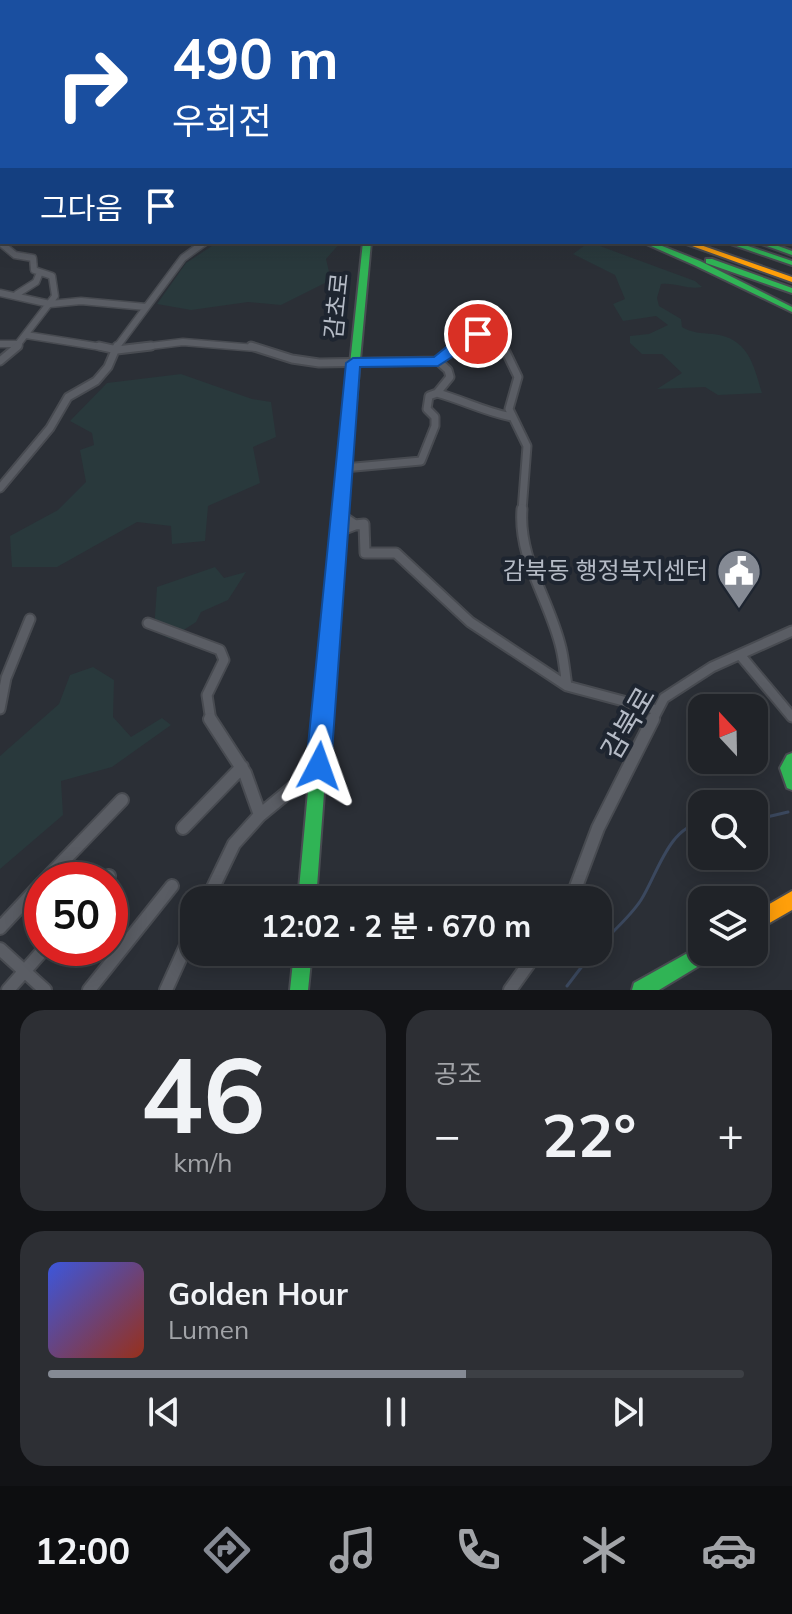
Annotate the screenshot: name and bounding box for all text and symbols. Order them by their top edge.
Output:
text: 490 m [172,23,339,93]
icon: right [40,32,144,136]
text: 우회전 [172,98,271,143]
icon: arrive [139,184,183,228]
text: 그다음 [40,189,123,227]
street label: 감초로 [318,271,354,340]
pin [444,300,512,368]
icon: arrive [456,312,500,356]
public building icon: 감북동 행정복지센터 [715,547,763,610]
place label: 감북동 행정복지센터 [503,555,708,585]
street label: 감북로 [593,681,662,765]
north arrow [688,694,768,774]
map controls [688,694,768,966]
position arrow [277,724,361,808]
button: search [688,790,768,870]
speed limit sign: 50 [24,862,128,966]
button: layers [688,886,768,966]
text: 12:02 · 2 분 · 670 m [261,907,531,945]
text: 46 [141,1028,265,1159]
text: 공조 [434,1057,482,1090]
text: 22° [542,1097,636,1172]
text: − [434,1107,460,1162]
text: + [718,1107,744,1162]
text: km/h [174,1146,232,1179]
text: Golden Hour [168,1275,348,1313]
text: Lumen [168,1313,249,1346]
icon: previous [142,1390,186,1434]
icon: pause [374,1390,418,1434]
icon: next [606,1390,650,1434]
icon: directions [199,1522,255,1578]
icon: music [325,1522,381,1578]
icon: phone [450,1522,506,1578]
icon: climate [576,1522,632,1578]
icon: car [701,1522,757,1578]
text: 12:00 [35,1528,130,1573]

